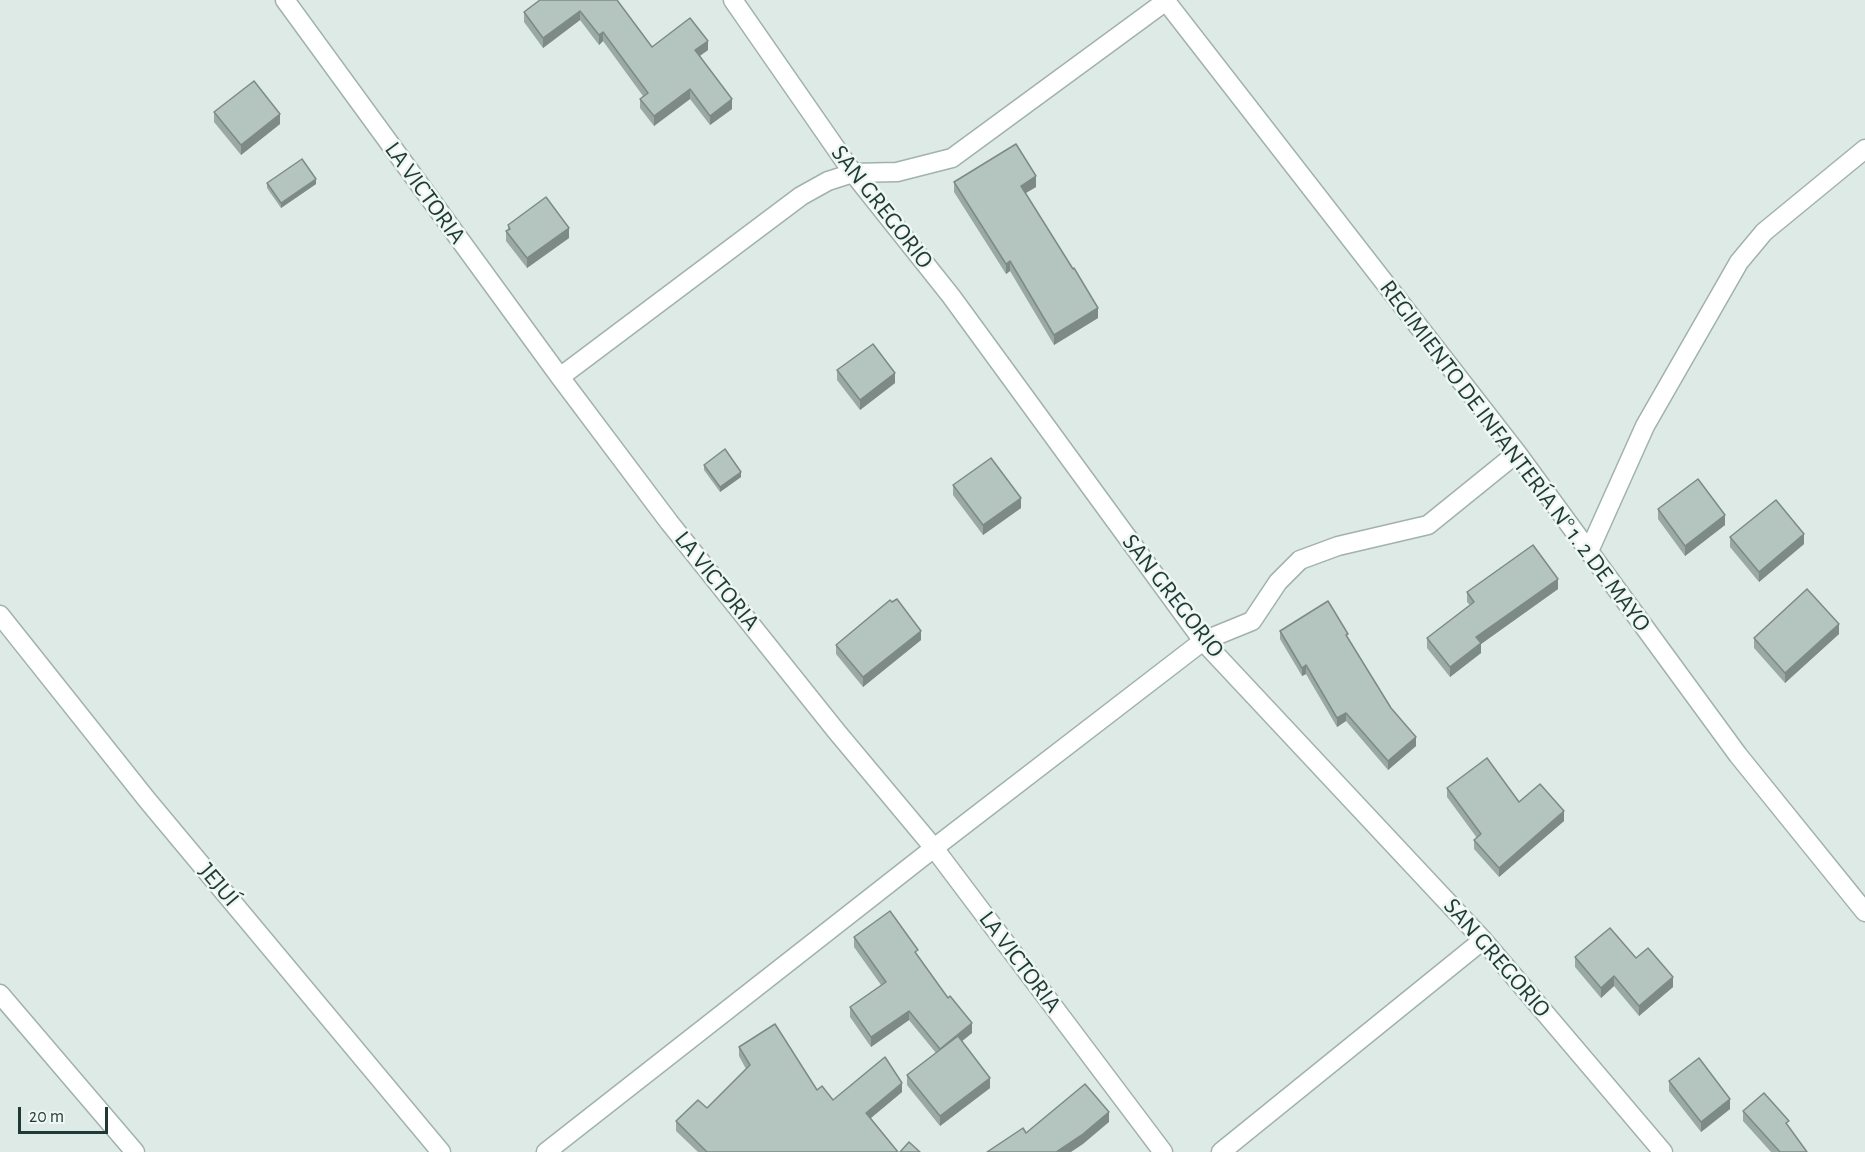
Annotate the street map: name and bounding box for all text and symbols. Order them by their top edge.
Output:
street label: LA VICTORIA [378,136,472,250]
street label: SAN GREGORIO [825,140,939,274]
street label: REGIMIENTO DE INFANTERÍA N° 1. 2 DE MAYO [1373,275,1657,637]
street label: LA VICTORIA [668,525,766,637]
street label: SAN GREGORIO [1116,529,1230,663]
street label: JEJUÍ [193,857,245,913]
street label: SAN GREGORIO [1437,892,1557,1024]
street label: LA VICTORIA [973,906,1067,1018]
scale bar [21,1095,111,1133]
text: 20 m [29,1108,64,1126]

